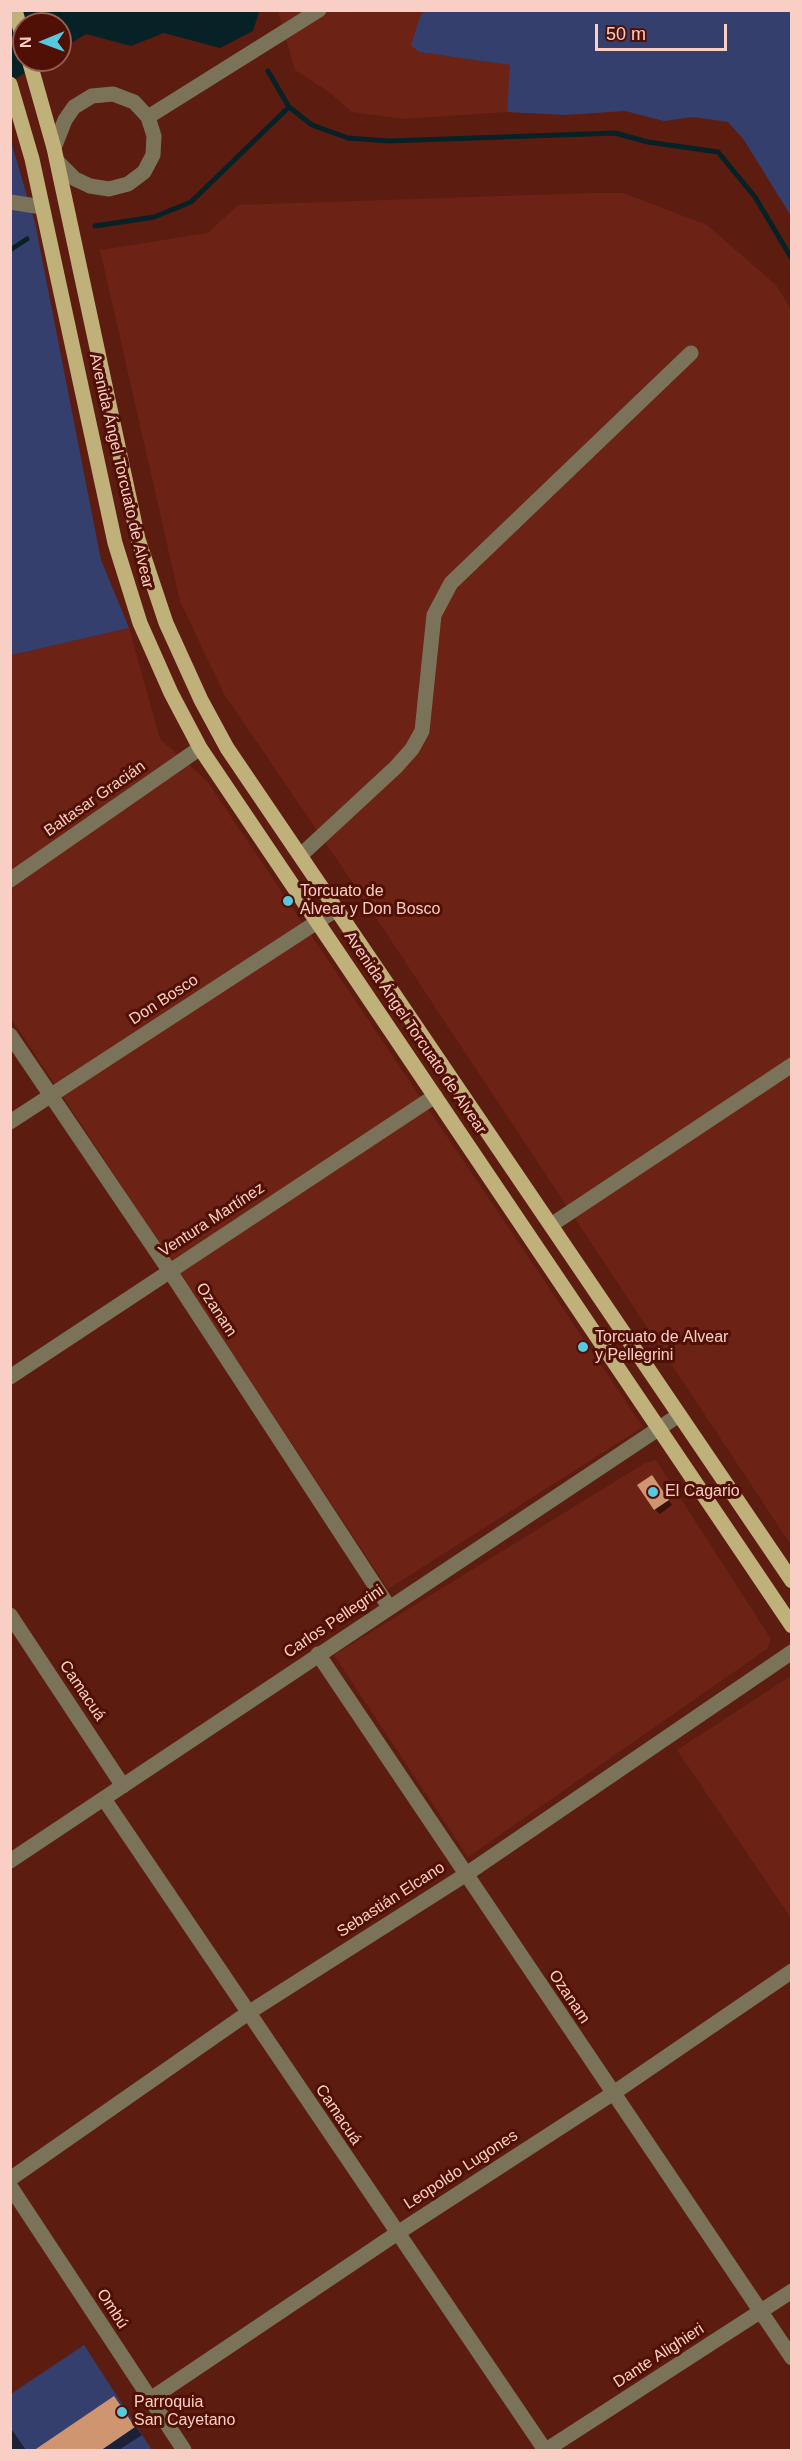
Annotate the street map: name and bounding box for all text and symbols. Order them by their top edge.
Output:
north arrow [12,12,72,72]
scale bar [598,12,730,50]
text: 50 m [606,24,646,44]
text: N [17,36,34,48]
street label: Avenida Ángel Torcuato de Alvear [85,352,157,590]
street label: Baltasar Gracián [41,757,149,841]
place label: Torcuato de Alvear y Don Bosco [300,882,441,920]
marker: Torcuato de Alvear y Don Bosco [281,894,295,908]
street label: Avenida Ángel Torcuato de Alvear [340,928,490,1138]
street label: Don Bosco [126,971,202,1029]
street label: Ventura Martínez [156,1179,268,1261]
street label: Ozanam [191,1279,241,1341]
place label: Torcuato de Alvear y Pellegrini [595,1328,728,1366]
marker: Torcuato de Alvear y Pellegrini [576,1340,590,1354]
place label: El Cagario [665,1482,740,1502]
marker: El Cagario [646,1485,660,1499]
street label: Carlos Pellegrini [280,1581,388,1663]
street label: Camacuá [55,1657,109,1725]
street label: Sebastián Elcano [334,1858,448,1942]
street label: Ozanam [544,1967,594,2027]
street label: Camacuá [311,2081,365,2149]
street label: Leopoldo Lugones [401,2126,521,2214]
street label: Ombú [92,2286,132,2332]
street label: Dante Alighieri [610,2320,708,2392]
place label: Parroquia San Cayetano [134,2393,235,2431]
marker: Parroquia San Cayetano [115,2405,129,2419]

